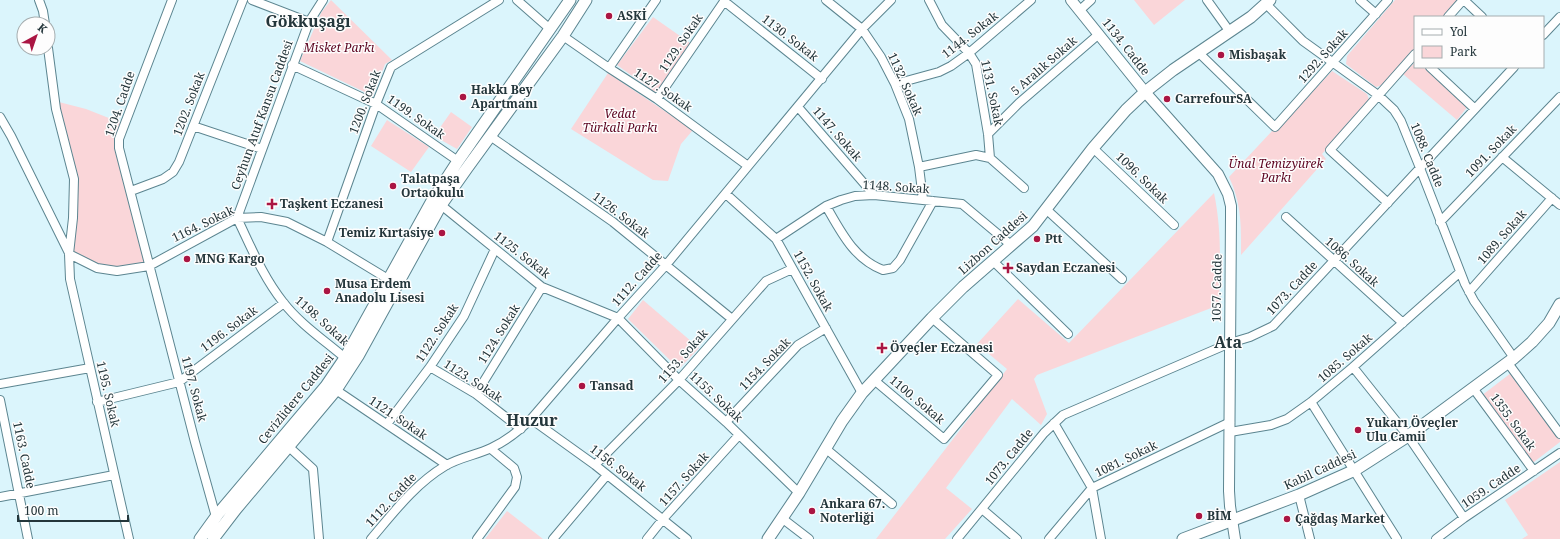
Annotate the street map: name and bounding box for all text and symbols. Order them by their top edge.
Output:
place label: ASKİ [617,7,647,24]
street label: 1144. Sokak [938,7,1002,62]
street label: 1129. Sokak [655,9,707,75]
district label: Gökkuşağı [265,10,351,32]
street label: 1130. Sokak [759,10,823,66]
marker: ASKİ [604,11,614,21]
street label: 1134. Cadde [1099,15,1154,79]
north arrow [16,16,56,56]
legend [1414,16,1544,68]
text: K [35,20,51,37]
text: Yol [1449,23,1468,40]
street label: 1292. Sokak [1294,24,1352,86]
street label: 5 Aralık Sokak [1007,32,1081,99]
street label: Ceyhun Atuf Kansu Caddesi [227,37,297,192]
park label: Misket Parkı [303,39,375,56]
text: Park [1450,43,1478,60]
place label: Misbaşak [1229,46,1286,63]
street label: 1132. Sokak [884,50,927,119]
marker: Misbaşak [1216,50,1226,60]
street label: 1131. Sokak [977,58,1008,128]
street label: 1127. Sokak [631,64,697,116]
street label: 1200. Sokak [345,66,385,136]
street label: 1202. Sokak [169,68,209,138]
street label: 1204. Cadde [100,69,139,139]
place label: Hakkı Bey Apartmanı [471,81,538,112]
street label: 1199. Sokak [384,90,449,143]
place label: CarrefourSA [1175,90,1253,107]
marker: Hakkı Bey Apartmanı [458,92,468,102]
marker: CarrefourSA [1162,94,1172,104]
street label: 1147. Sokak [809,103,866,165]
park label: Vedat Türkali Parkı [583,105,658,136]
street label: 1088. Cadde [1407,120,1448,190]
street label: 1091. Sokak [1461,120,1521,181]
street label: 1096. Sokak [1112,148,1173,208]
park label: Ünal Temizyürek Parkı [1229,155,1325,186]
place label: Talatpaşa Ortaokulu [401,170,464,201]
street label: 1148. Sokak [862,176,931,197]
marker: Talatpaşa Ortaokulu [388,181,398,191]
street label: 1126. Sokak [589,188,654,242]
place label: Taşkent Eczanesi [280,195,384,212]
marker: Taşkent Eczanesi [267,199,277,209]
street label: 1164. Sokak [169,201,238,246]
street label: 1089. Sokak [1473,205,1531,268]
street label: Lizbon Caddesi [955,207,1031,278]
place label: Temiz Kırtasiye [339,224,434,241]
street label: 1125. Sokak [491,227,555,283]
marker: Temiz Kırtasiye [437,228,447,238]
place label: Ptt [1045,230,1063,247]
street label: 1086. Sokak [1322,233,1384,291]
marker: Ptt [1032,234,1042,244]
street label: 1152. Sokak [790,247,838,315]
street label: 1112. Cadde [607,248,666,310]
place label: MNG Kargo [195,250,265,267]
marker: MNG Kargo [182,254,192,264]
street label: 1057. Cadde [1207,254,1226,322]
street label: 1073. Cadde [1262,257,1321,318]
place label: Saydan Eczanesi [1016,259,1116,276]
marker: Saydan Eczanesi [1003,263,1013,273]
place label: Musa Erdem Anadolu Lisesi [335,275,425,306]
marker: Musa Erdem Anadolu Lisesi [322,286,332,296]
street label: 1198. Sokak [292,292,354,350]
street label: 1122. Sokak [411,299,463,366]
street label: 1124. Sokak [474,300,524,367]
street label: 1196. Sokak [197,301,261,356]
street label: 1153. Sokak [654,324,712,386]
street label: 1085. Sokak [1314,329,1376,386]
district label: Ata [1214,331,1242,353]
street label: 1154. Sokak [735,333,795,394]
place label: Öveçler Eczanesi [890,339,994,356]
marker: Öveçler Eczanesi [877,343,887,353]
street label: Cevizlidere Caddesi [254,350,337,447]
street label: 1197. Sokak [178,354,212,424]
street label: 1123. Sokak [440,355,507,407]
street label: 1195. Sokak [93,359,125,429]
street label: 1155. Sokak [686,368,747,426]
street label: 1100. Sokak [886,372,949,428]
place label: Tansad [590,377,634,394]
marker: Tansad [577,381,587,391]
street label: 1355. Sokak [1487,390,1541,455]
street label: 1121. Sokak [366,392,432,444]
district label: Huzur [506,409,558,431]
place label: Yukarı Öveçler Ulu Camii [1366,414,1459,445]
street label: 1163. Cadde [9,420,40,490]
street label: 1073. Cadde [981,425,1037,489]
marker: Yukarı Öveçler Ulu Camii [1353,425,1363,435]
street label: 1081. Sokak [1092,436,1161,481]
street label: 1156. Sokak [587,440,651,496]
street label: Kabil Caddesi [1281,445,1359,494]
street label: 1157. Sokak [655,447,713,509]
street label: 1059. Cadde [1458,459,1524,512]
street label: 1112. Cadde [361,469,420,530]
place label: Ankara 67. Noterliği [820,495,885,526]
scale bar [18,497,128,523]
text: 100 m [24,502,59,519]
marker: Ankara 67. Noterliği [807,506,817,516]
place label: BİM [1207,507,1232,524]
place label: Çağdaş Market [1295,510,1385,527]
marker: BİM [1194,511,1204,521]
marker: Çağdaş Market [1282,514,1292,524]

